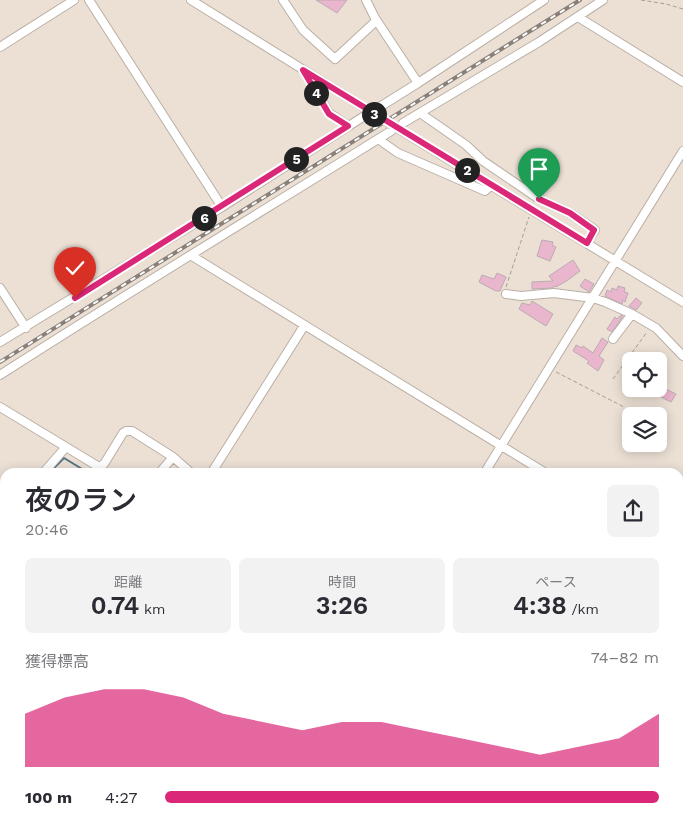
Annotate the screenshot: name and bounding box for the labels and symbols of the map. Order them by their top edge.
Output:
pin: 4 [304,80,328,106]
pin: 3 [362,102,386,126]
pin: 5 [284,146,308,172]
pin [518,148,560,199]
pin: 2 [454,158,480,182]
pin: 6 [192,206,216,230]
pin [54,247,96,298]

